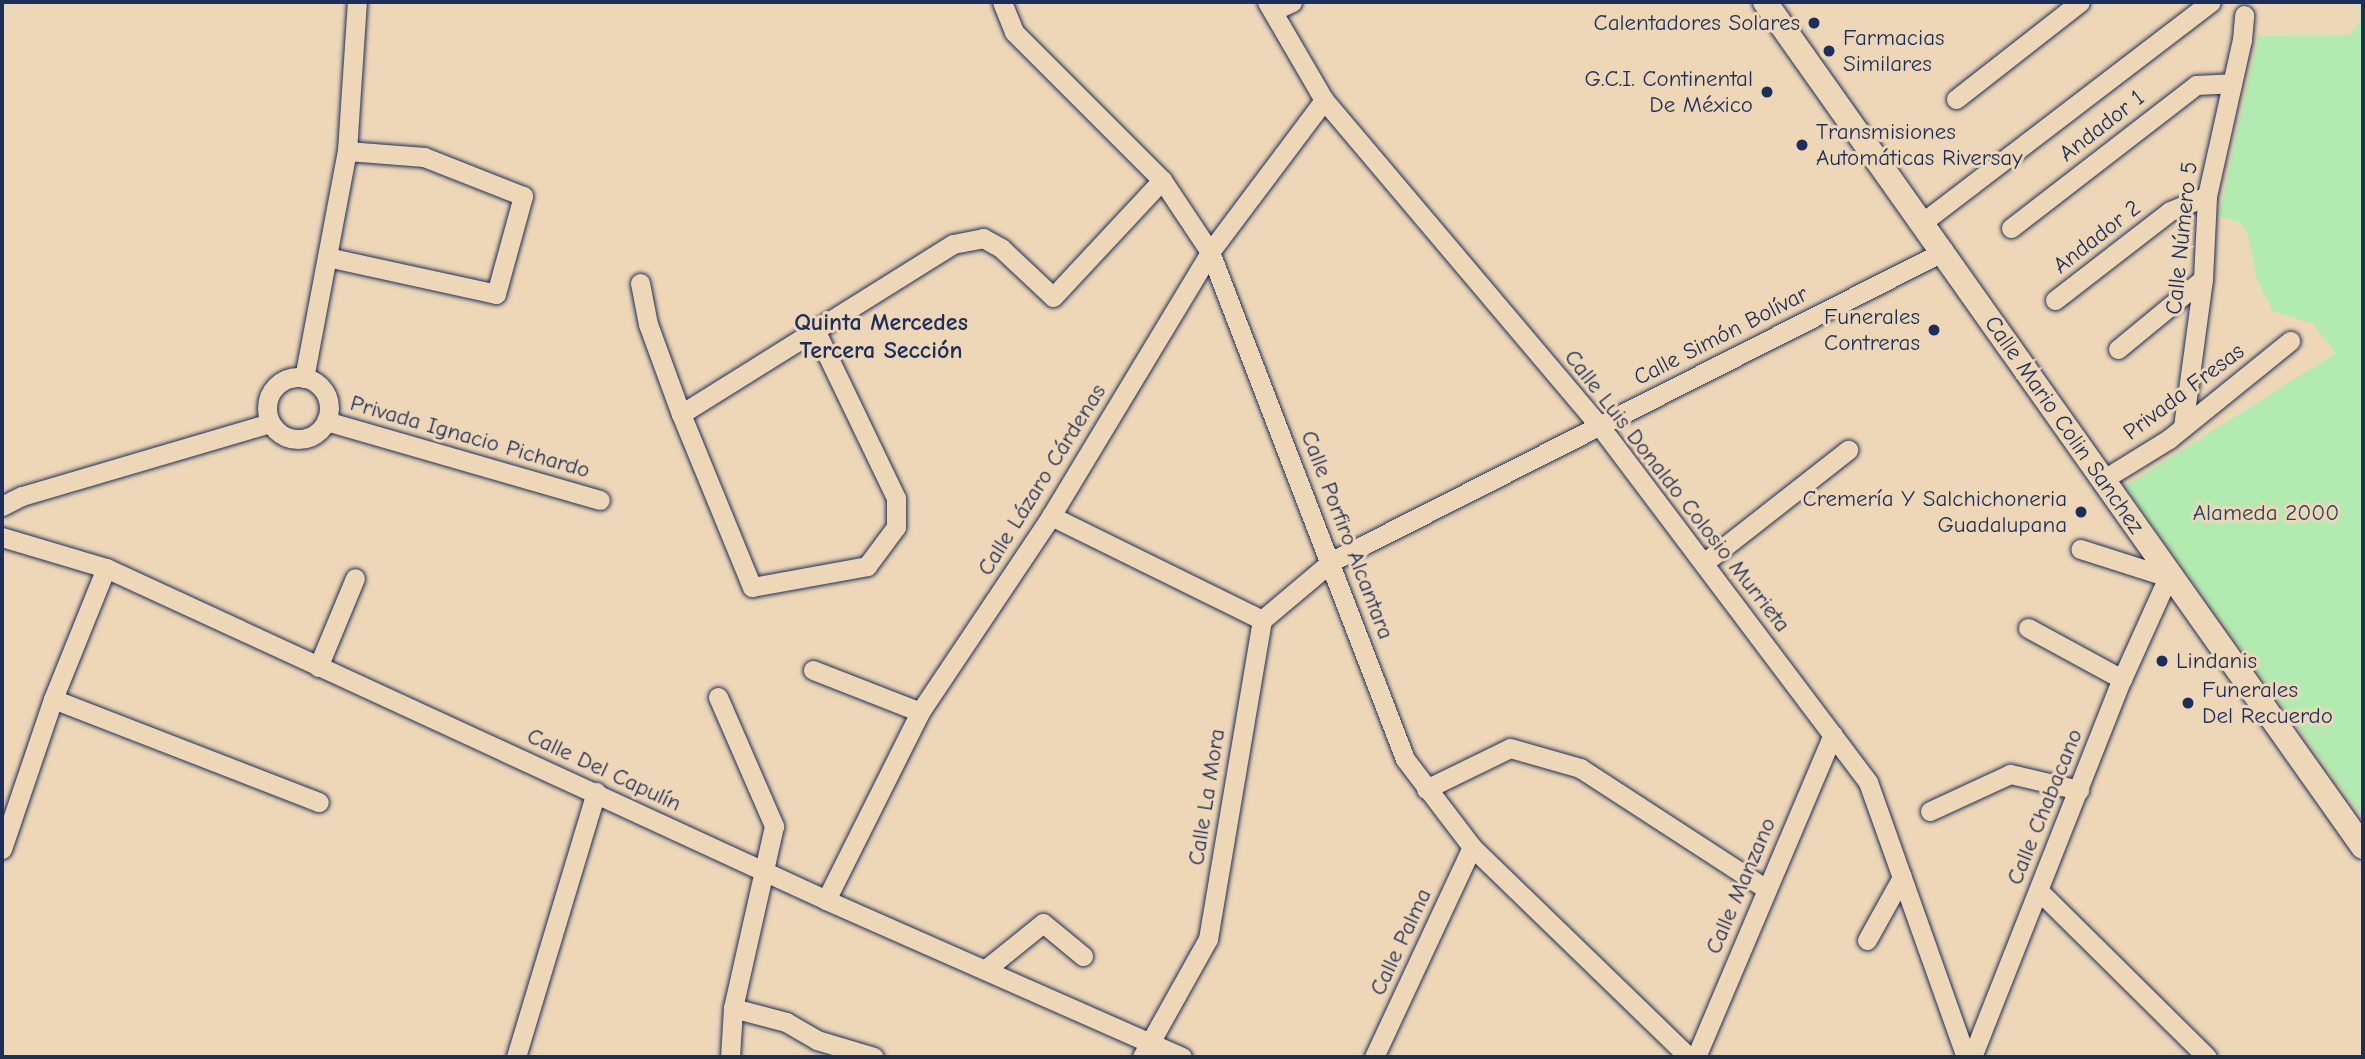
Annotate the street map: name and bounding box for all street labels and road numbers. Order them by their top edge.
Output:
street label: Andador 1 [2054,84,2150,168]
street label: Calle Número 5 [2160,160,2204,316]
street label: Andador 2 [2048,194,2146,280]
street label: Calle Simón Bolívar [1629,280,1813,392]
street label: Calle Mario Colin Sanchez [1978,311,2150,539]
street label: Privada Fresas [2118,338,2250,446]
street label: Calle Luis Donaldo Colosio Murrieta [1558,344,1796,638]
street label: Calle Lázaro Cárdenas [972,379,1112,581]
street label: Privada Ignacio Pichardo [347,390,593,484]
street label: Calle Porfiro Alcantara [1294,427,1400,643]
street label: Calle Del Capulín [523,722,685,818]
street label: Calle Chabacano [2001,725,2089,889]
street label: Calle La Mora [1183,727,1231,867]
street label: Calle Manzano [1700,814,1782,958]
street label: Calle Palma [1364,884,1438,1000]

